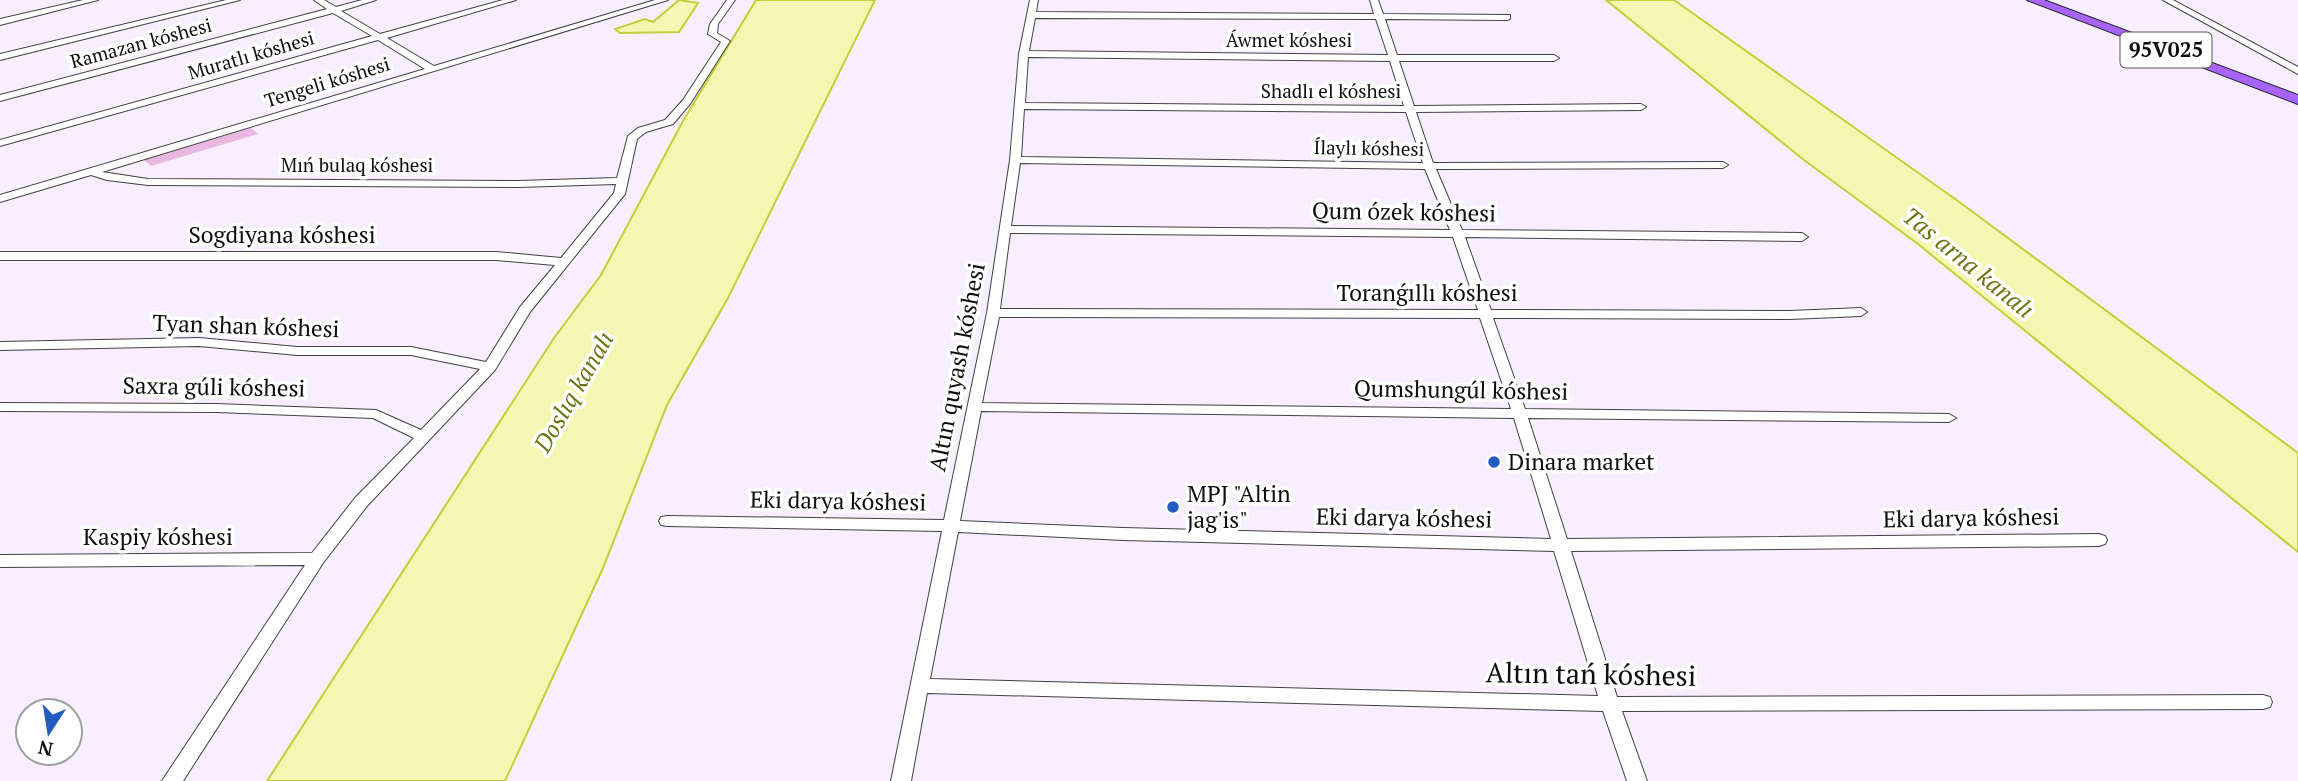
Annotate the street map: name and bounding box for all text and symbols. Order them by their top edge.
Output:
street label: Ramazan kóshesi [67,12,214,73]
street label: Muratlı kóshesi [185,25,317,84]
street label: Áwmet kóshesi [1226,27,1352,52]
road number: 95V025 [2120,32,2212,68]
street label: Tengeli kóshesi [261,51,393,112]
street label: Shadlı el kóshesi [1261,78,1401,103]
street label: Ílaylı kóshesi [1313,134,1425,161]
street label: Mıń bulaq kóshesi [281,152,433,177]
street label: Qum ózek kóshesi [1312,194,1496,229]
water label: Tas arna kanalı [1896,199,2041,325]
street label: Sogdiyana kóshesi [188,219,376,250]
street label: Altın quyash kóshesi [921,260,992,474]
street label: Toranǵıllı kóshesi [1336,277,1518,308]
street label: Tyan shan kóshesi [152,307,340,344]
water label: Doslıq kanalı [525,325,621,458]
street label: Saxra gúli kóshesi [122,369,306,404]
street label: Qumshungúl kóshesi [1354,372,1569,407]
place label: Dinara market [1508,446,1655,477]
marker: Dinara market [1486,454,1502,470]
place label: MPJ "Altin jag'is" [1187,478,1291,535]
street label: Eki darya kóshesi [750,483,927,518]
marker: MPJ "Altin jag'is" [1165,499,1181,515]
street label: Eki darya kóshesi [1316,500,1493,535]
street label: Eki darya kóshesi [1883,500,2060,535]
street label: Kaspiy kóshesi [83,521,233,552]
street label: Altın tań kóshesi [1485,653,1697,694]
north arrow [14,697,84,767]
text: N [35,735,55,763]

